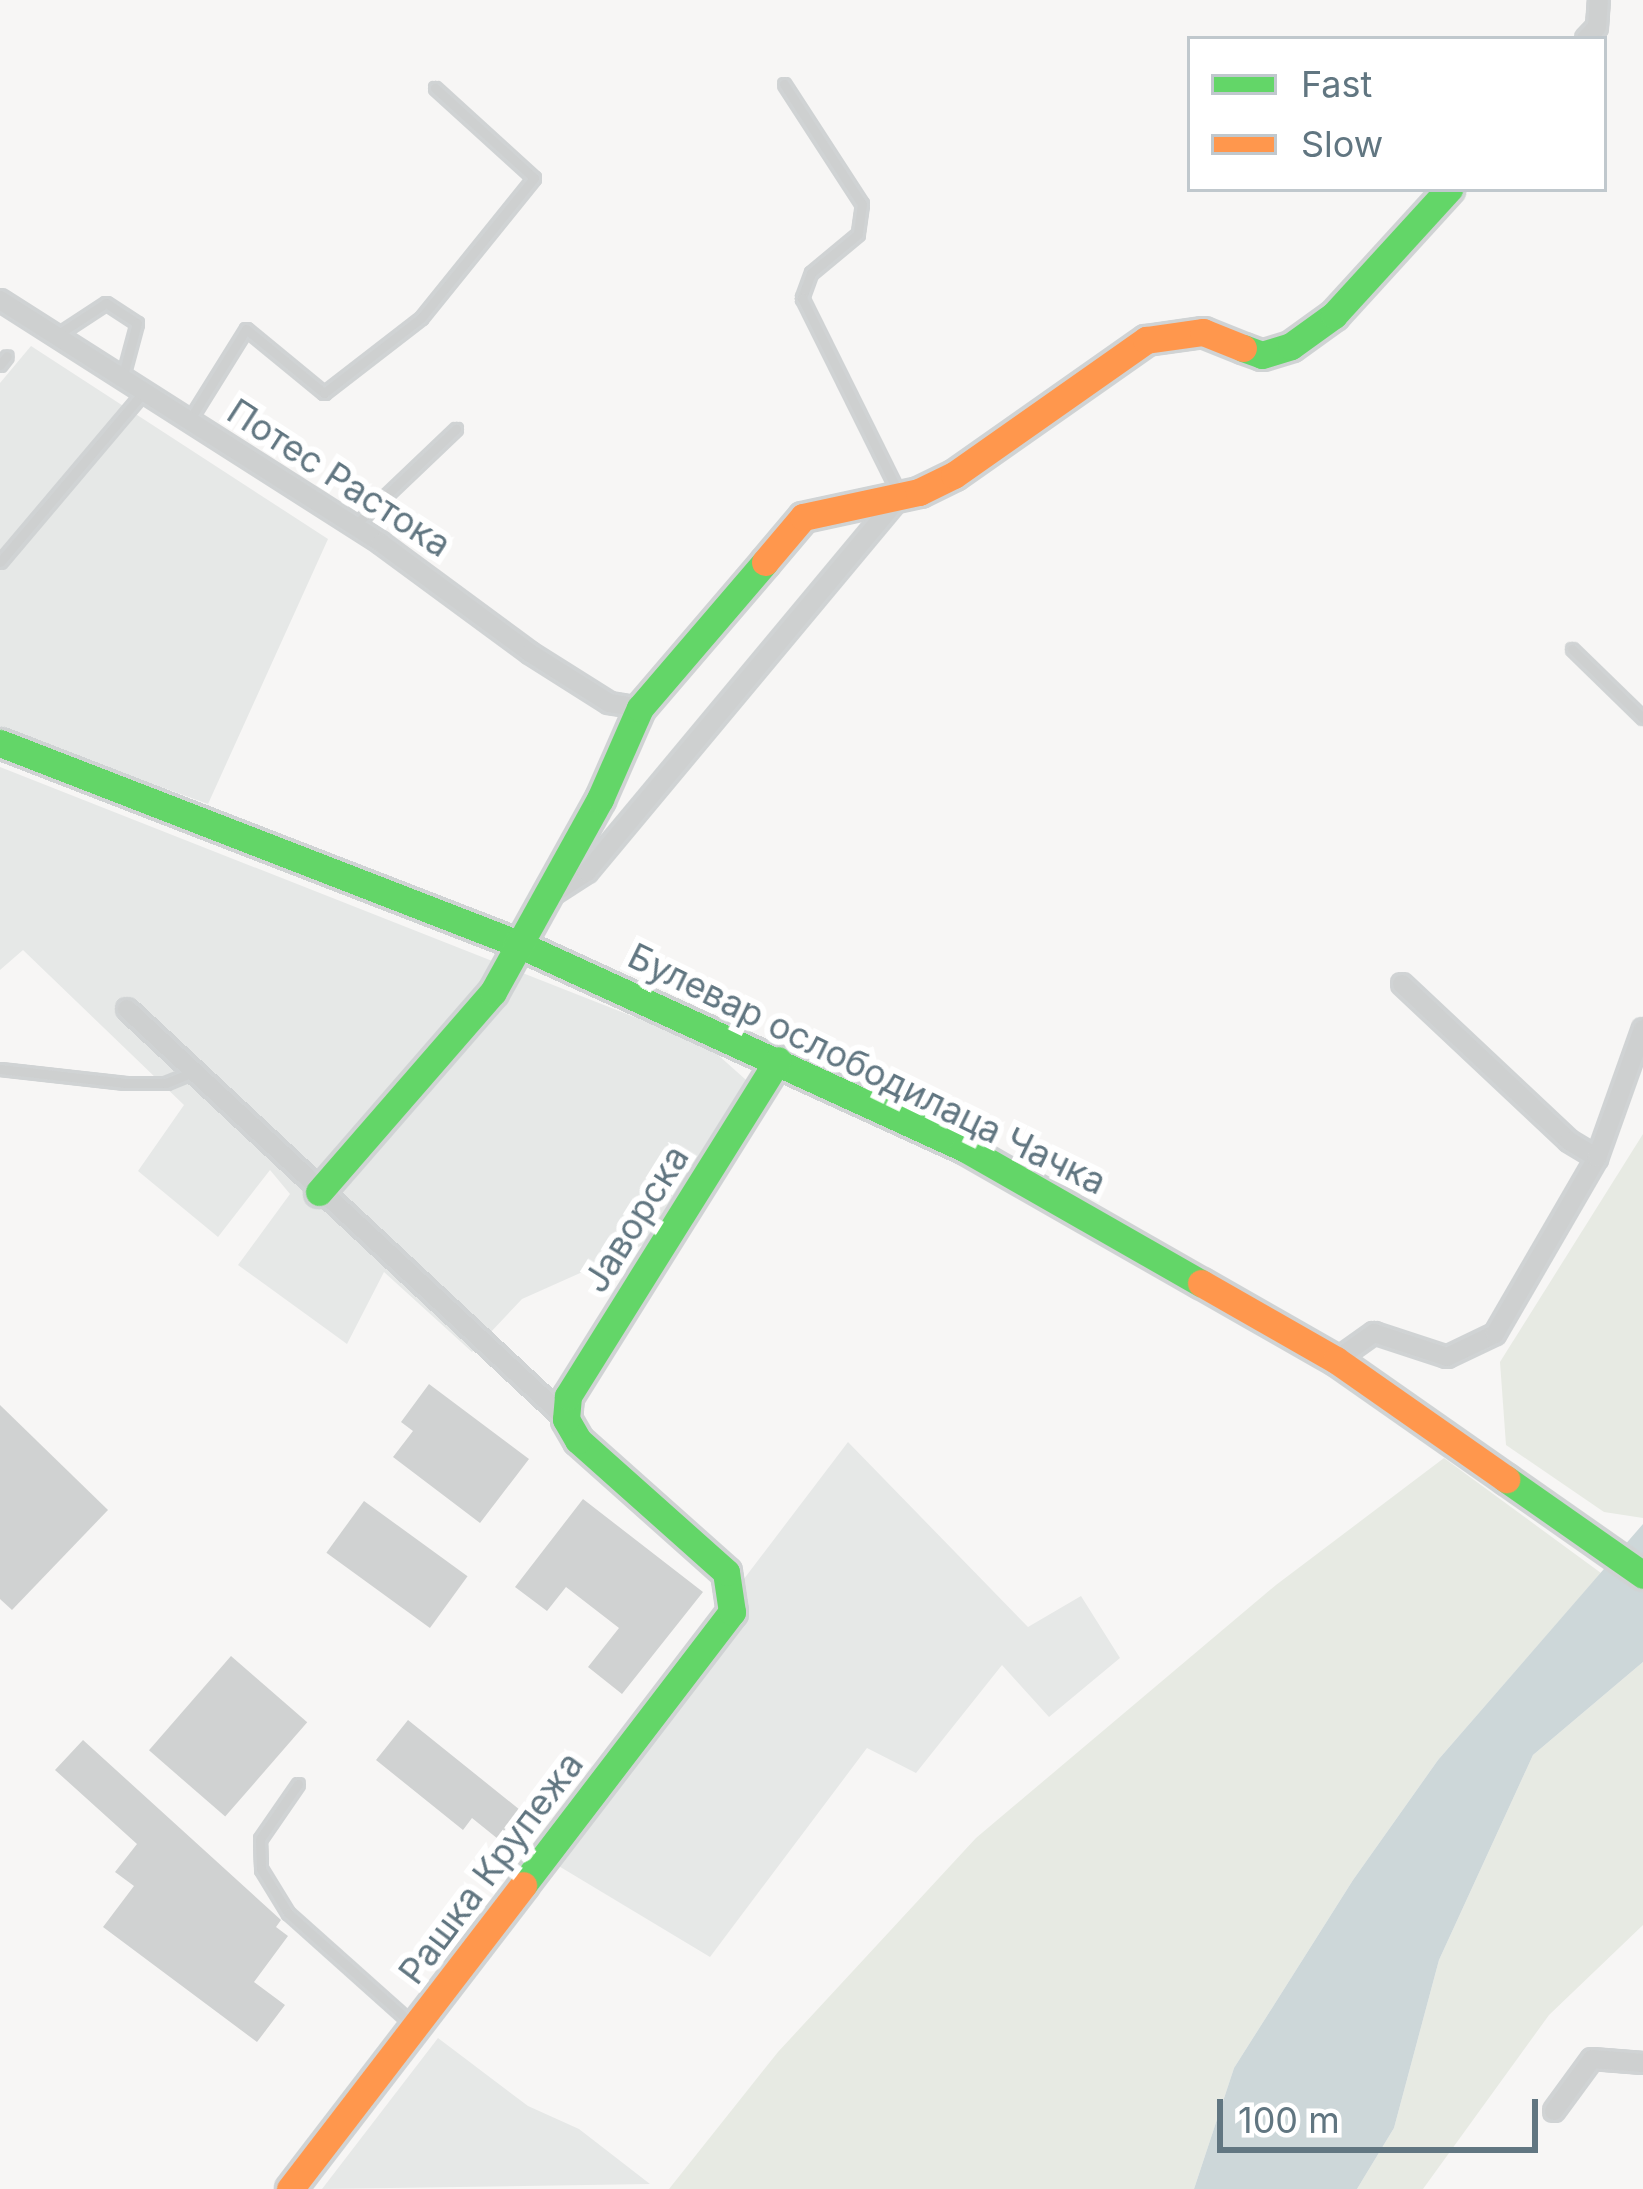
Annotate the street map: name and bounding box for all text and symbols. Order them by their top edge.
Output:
legend [1187,36,1607,192]
text: Fast [1301,62,1372,106]
text: Slow [1301,122,1383,166]
street label: Потес Растока [219,390,459,566]
street label: Булевар ослободилаца Чачка [621,934,1113,1204]
street label: Јаворска [574,1138,698,1300]
street label: Рашка Крупежа [390,1744,592,1992]
scale bar [1223,2075,1544,2149]
text: 100 m [1238,2098,1340,2142]

